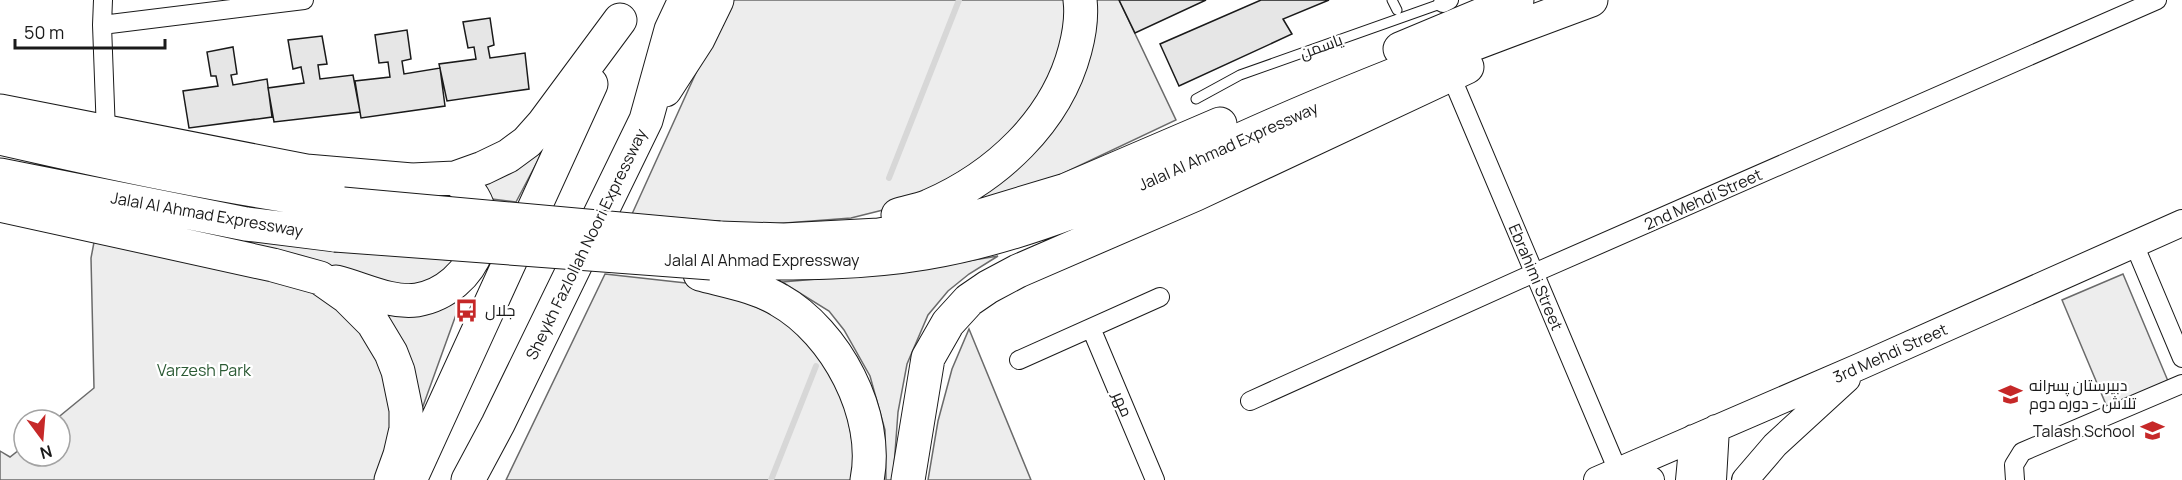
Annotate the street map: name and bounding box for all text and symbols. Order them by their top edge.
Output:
scale bar [15,12,165,50]
text: 50 m [24,20,64,44]
street label: یاسمن [1296,28,1346,64]
street label: Jalal Al Ahmad Expressway [1135,96,1322,196]
street label: Sheykh Fazlollah Noori Expressway [520,124,652,363]
street label: 2nd Mehdi Street [1641,163,1765,235]
street label: Jalal Al Ahmad Expressway [109,186,305,242]
street label: Ebrahimi Street [1504,220,1568,334]
street label: Jalal Al Ahmad Expressway [665,249,860,271]
bus stop icon: جلال [454,297,480,323]
place label: جلال [485,299,515,321]
street label: 3rd Mehdi Street [1829,318,1951,388]
park label: Varzesh Park [157,359,252,381]
place label: دبیرستان پسرانه تلاش - دوره دوم [2029,374,2137,415]
school or university icon: دبیرستان پسرانه تلاش - دوره دوم [1998,381,2024,407]
street label: مهر [1107,387,1138,420]
north arrow [12,408,72,468]
school or university icon: Talash School [2140,418,2166,444]
place label: Talash School [2033,420,2135,442]
text: N [38,440,55,465]

